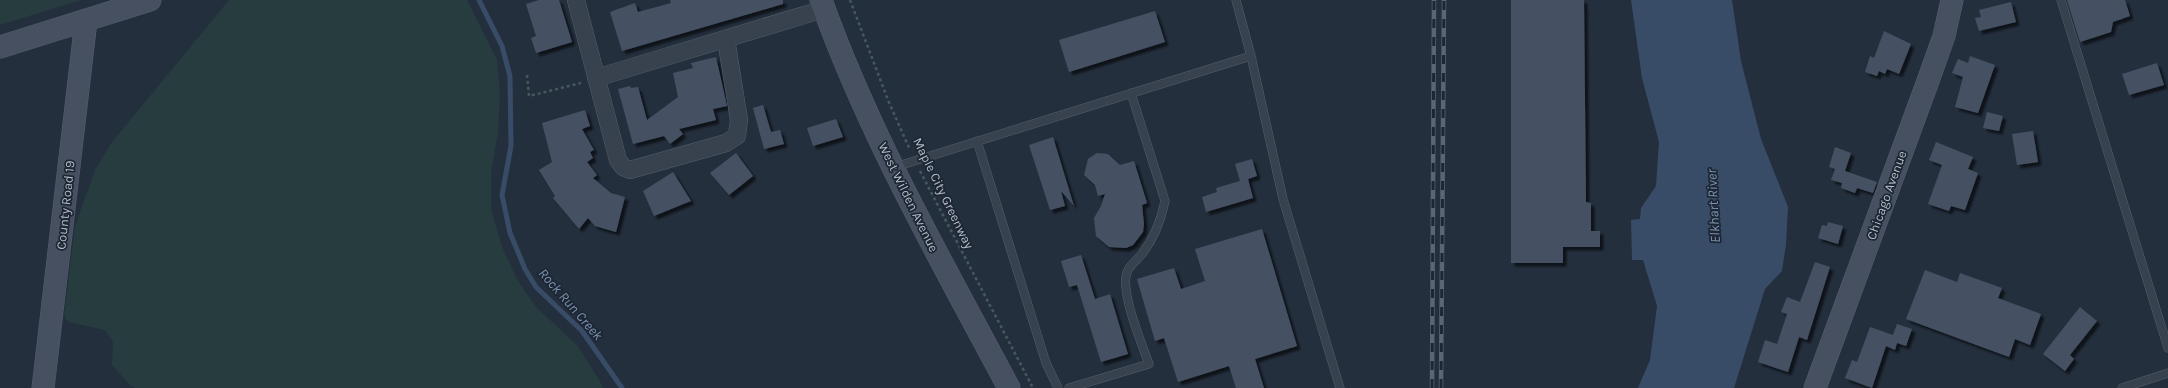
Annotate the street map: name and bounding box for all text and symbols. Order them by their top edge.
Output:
street label: Maple City Greenway [910,135,977,251]
street label: West Wilden Avenue [876,140,942,255]
street label: Chicago Avenue [1863,148,1910,242]
street label: County Road 19 [53,160,78,250]
water label: Elkhart River [1703,167,1724,243]
water label: Rock Run Creek [535,265,607,344]

